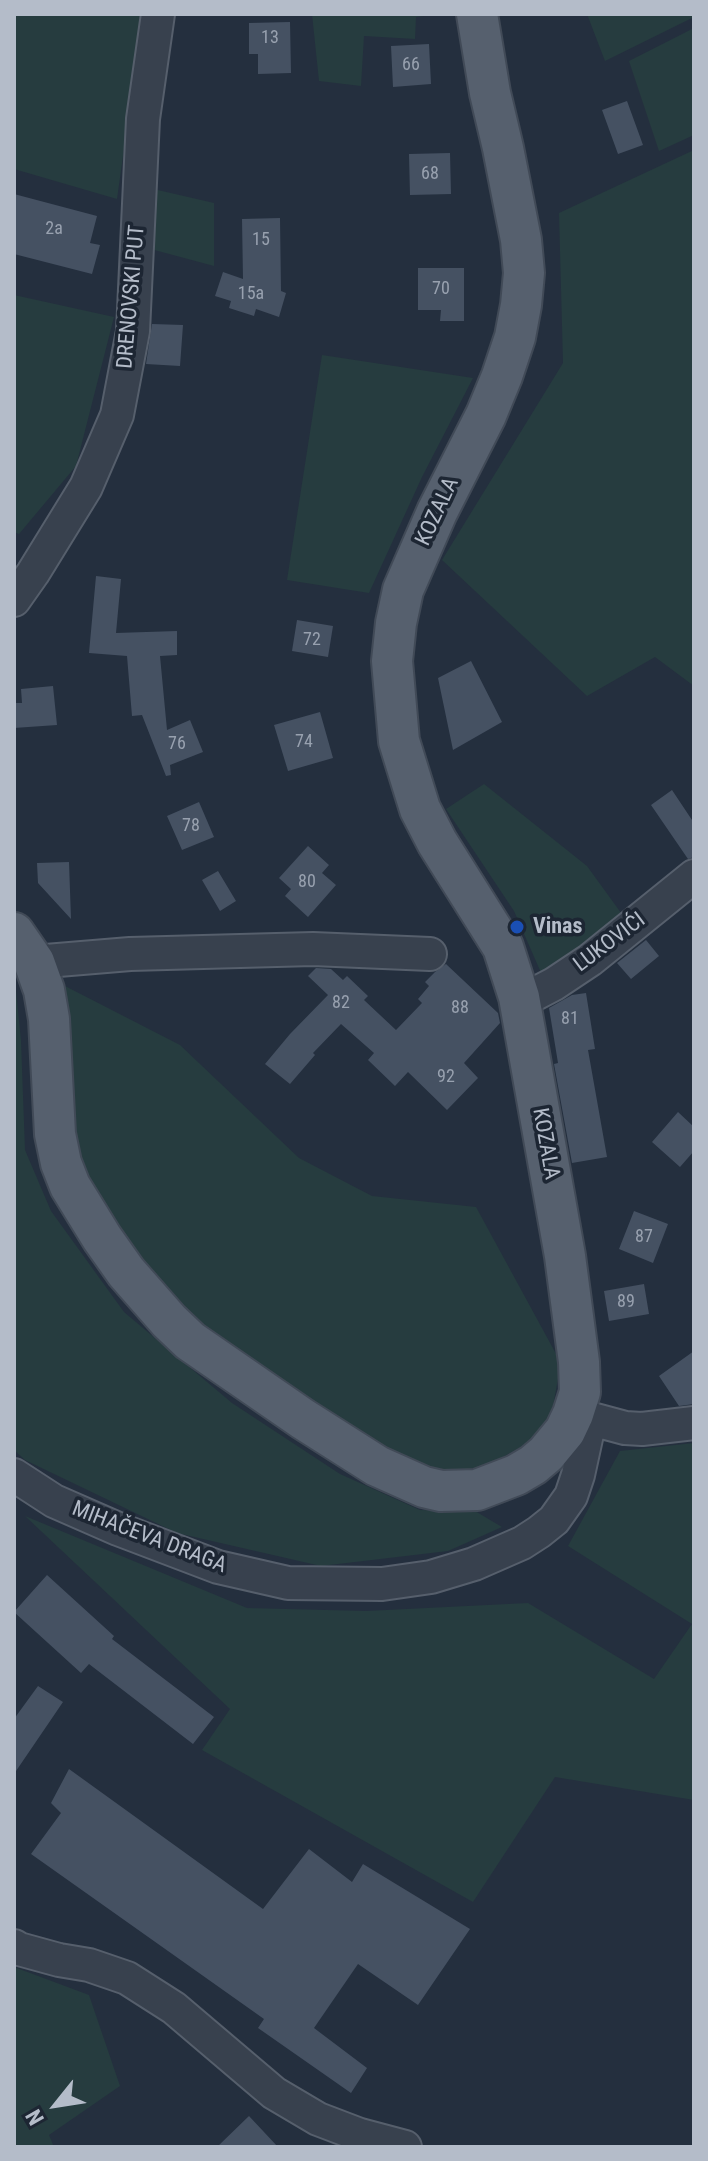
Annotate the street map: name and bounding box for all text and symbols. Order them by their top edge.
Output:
house number: 13 [261,27,279,49]
house number: 66 [402,54,420,76]
house number: 68 [421,163,439,185]
house number: 2a [45,218,63,240]
street label: DRENOVSKI PUT [113,224,151,370]
house number: 15 [252,229,270,251]
house number: 70 [432,278,450,300]
house number: 15a [238,283,264,305]
street label: KOZALA [411,474,465,550]
house number: 72 [303,629,321,651]
house number: 74 [295,731,313,753]
house number: 76 [168,733,186,755]
house number: 78 [182,815,200,837]
house number: 80 [298,871,316,893]
street label: LUKOVIĆI [569,908,651,978]
place label: Vinas [533,914,582,940]
marker: Vinas [508,918,526,936]
house number: 82 [332,992,350,1014]
house number: 88 [451,997,469,1019]
house number: 81 [561,1008,579,1030]
house number: 92 [437,1066,455,1088]
street label: KOZALA [526,1106,564,1182]
house number: 87 [635,1226,653,1248]
house number: 89 [617,1291,635,1313]
street label: MIHAČEVA DRAGA [68,1496,230,1580]
north arrow [16,2065,96,2145]
text: N [21,2105,49,2129]

